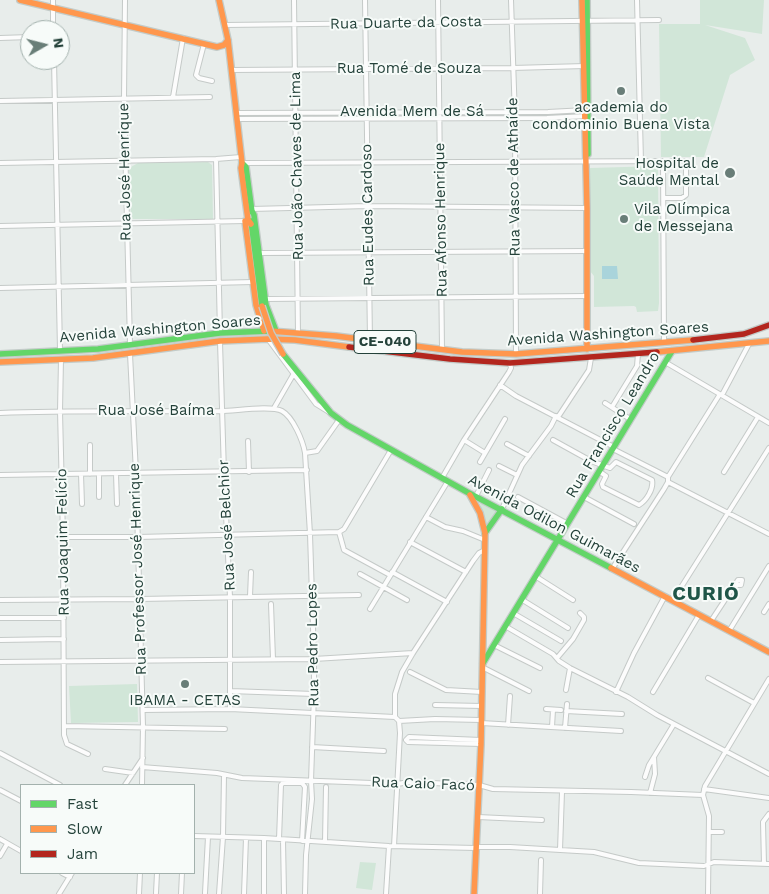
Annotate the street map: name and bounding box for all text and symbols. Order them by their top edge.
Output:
street label: Rua Duarte da Costa [330,13,482,33]
north arrow [20,20,70,70]
text: N [50,37,68,49]
street label: Rua Tomé de Souza [337,60,481,78]
street label: Rua João Chaves de Lima [286,71,308,261]
marker: academia do condominio Buena Vista [615,85,627,97]
street label: Rua Vasco de Athaíde [504,97,524,257]
place label: academia do condominio Buena Vista [532,99,710,134]
street label: Rua José Henrique [115,103,135,241]
street label: Avenida Mem de Sá [340,103,484,121]
street label: Rua Afonso Henrique [431,143,451,297]
street label: Rua Eudes Cardoso [358,144,378,286]
place label: Hospital de Saúde Mental [619,155,719,190]
marker: Hospital de Saúde Mental [723,166,737,180]
place label: Vila Olímpica de Messejana [634,201,733,236]
marker: Vila Olímpica de Messejana [618,213,630,225]
street label: Avenida Washington Soares [59,311,261,347]
street label: Avenida Washington Soares [507,318,709,350]
road number: CE-040 [354,331,416,354]
street label: Rua Francisco Leandro [562,349,664,501]
street label: Rua José Baíma [98,402,214,420]
street label: Rua José Belchior [215,459,239,591]
street label: Rua Professor José Henrique [125,463,151,675]
street label: Rua Joaquim Felício [53,468,73,616]
street label: Avenida Odilon Guimarães [465,471,643,577]
district label: CURIÓ [672,582,740,606]
street label: Rua Pedro Lopes [303,583,323,707]
marker: IBAMA - CETAS [179,678,191,690]
place label: IBAMA - CETAS [129,692,241,710]
street label: Rua Caio Facó [371,773,475,795]
legend [20,784,195,874]
text: Fast [67,795,98,813]
text: Slow [67,820,103,838]
text: Jam [67,845,98,863]

